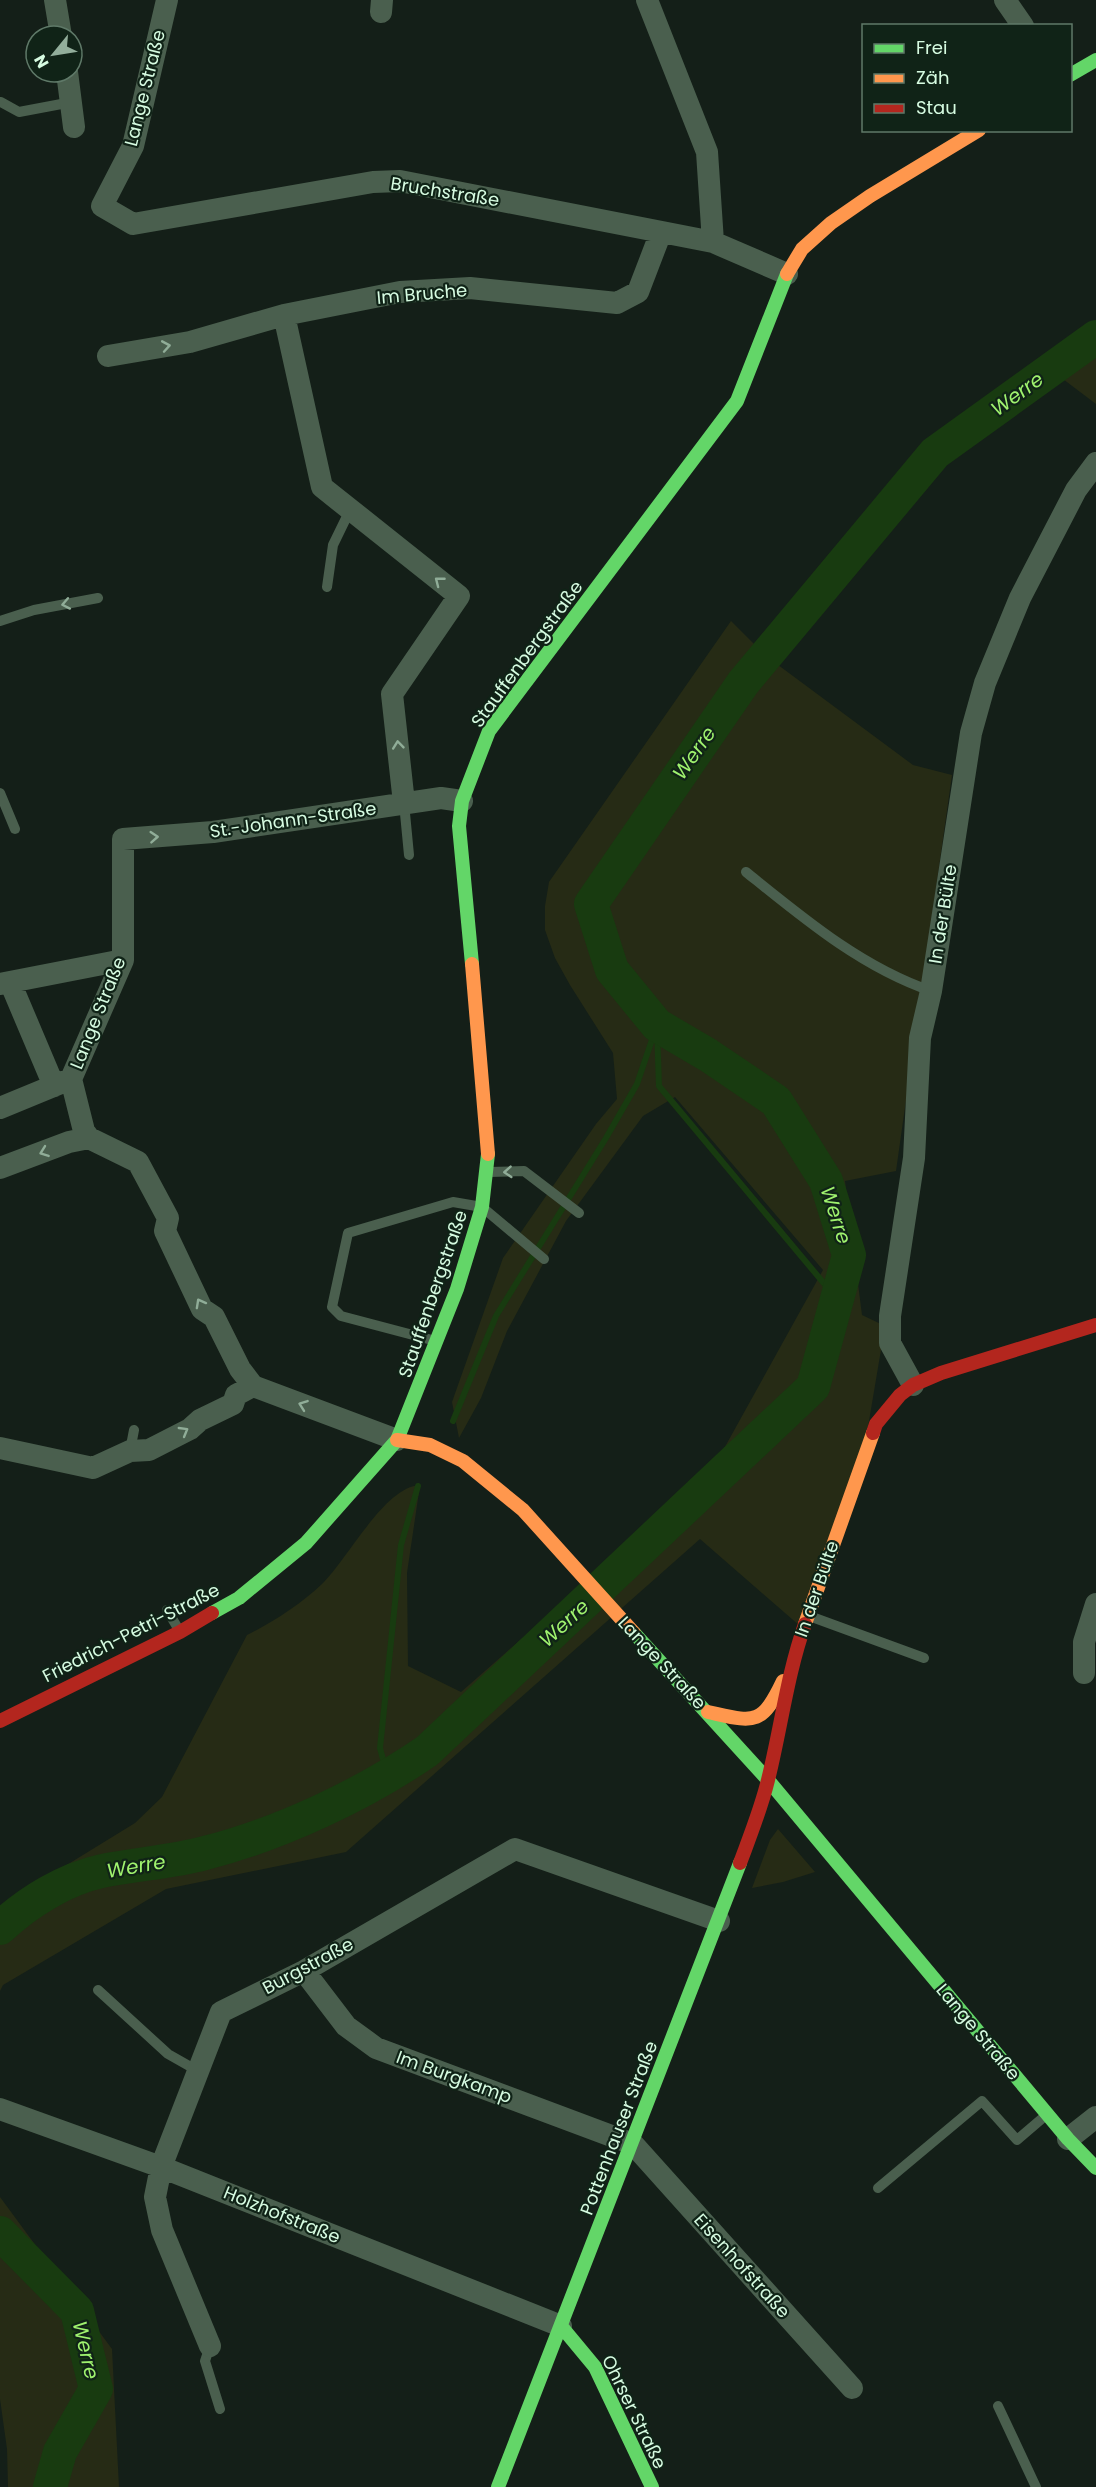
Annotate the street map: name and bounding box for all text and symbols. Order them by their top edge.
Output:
north arrow [24,24,84,84]
legend [862,24,1072,132]
street label: Lange Straße [118,27,171,149]
text: Frei [916,35,947,60]
text: N [28,50,54,72]
text: Zäh [916,65,949,90]
text: Stau [916,95,957,120]
street label: Bruchstraße [389,171,501,212]
street label: Im Bruche [376,277,468,310]
one-way arrow [161,341,171,353]
water label: Werre [985,365,1049,423]
street label: Stauffenbergstraße [465,575,588,732]
one-way arrow [435,577,446,588]
one-way arrow [61,597,71,610]
water label: Werre [666,721,722,785]
one-way arrow [392,740,405,749]
street label: St.-Johann-Straße [208,795,378,844]
one-way arrow [150,831,159,844]
street label: In der Bülte [922,862,963,965]
street label: Lange Straße [64,953,131,1073]
one-way arrow [39,1144,50,1157]
one-way arrow [504,1165,513,1178]
water label: Werre [814,1182,858,1248]
street label: Stauffenbergstraße [392,1207,473,1381]
one-way arrow [196,1298,208,1309]
one-way arrow [298,1399,309,1412]
one-way arrow [178,1427,188,1439]
street label: In der Bülte [788,1537,845,1640]
street label: Friedrich-Petri-Straße [38,1577,224,1688]
water label: Werre [533,1593,595,1653]
street label: Lange Straße [613,1611,712,1715]
water label: Werre [104,1847,168,1885]
street label: Burgstraße [258,1931,358,2000]
street label: Lange Straße [931,1978,1026,2085]
street label: Pottenhauser Straße [574,2037,663,2218]
street label: Im Burgkamp [393,2044,515,2109]
street label: Holzhofstraße [220,2180,344,2249]
street label: Eisenhofstraße [689,2208,796,2323]
water label: Werre [66,2318,106,2382]
street label: Ohrser Straße [596,2351,673,2473]

